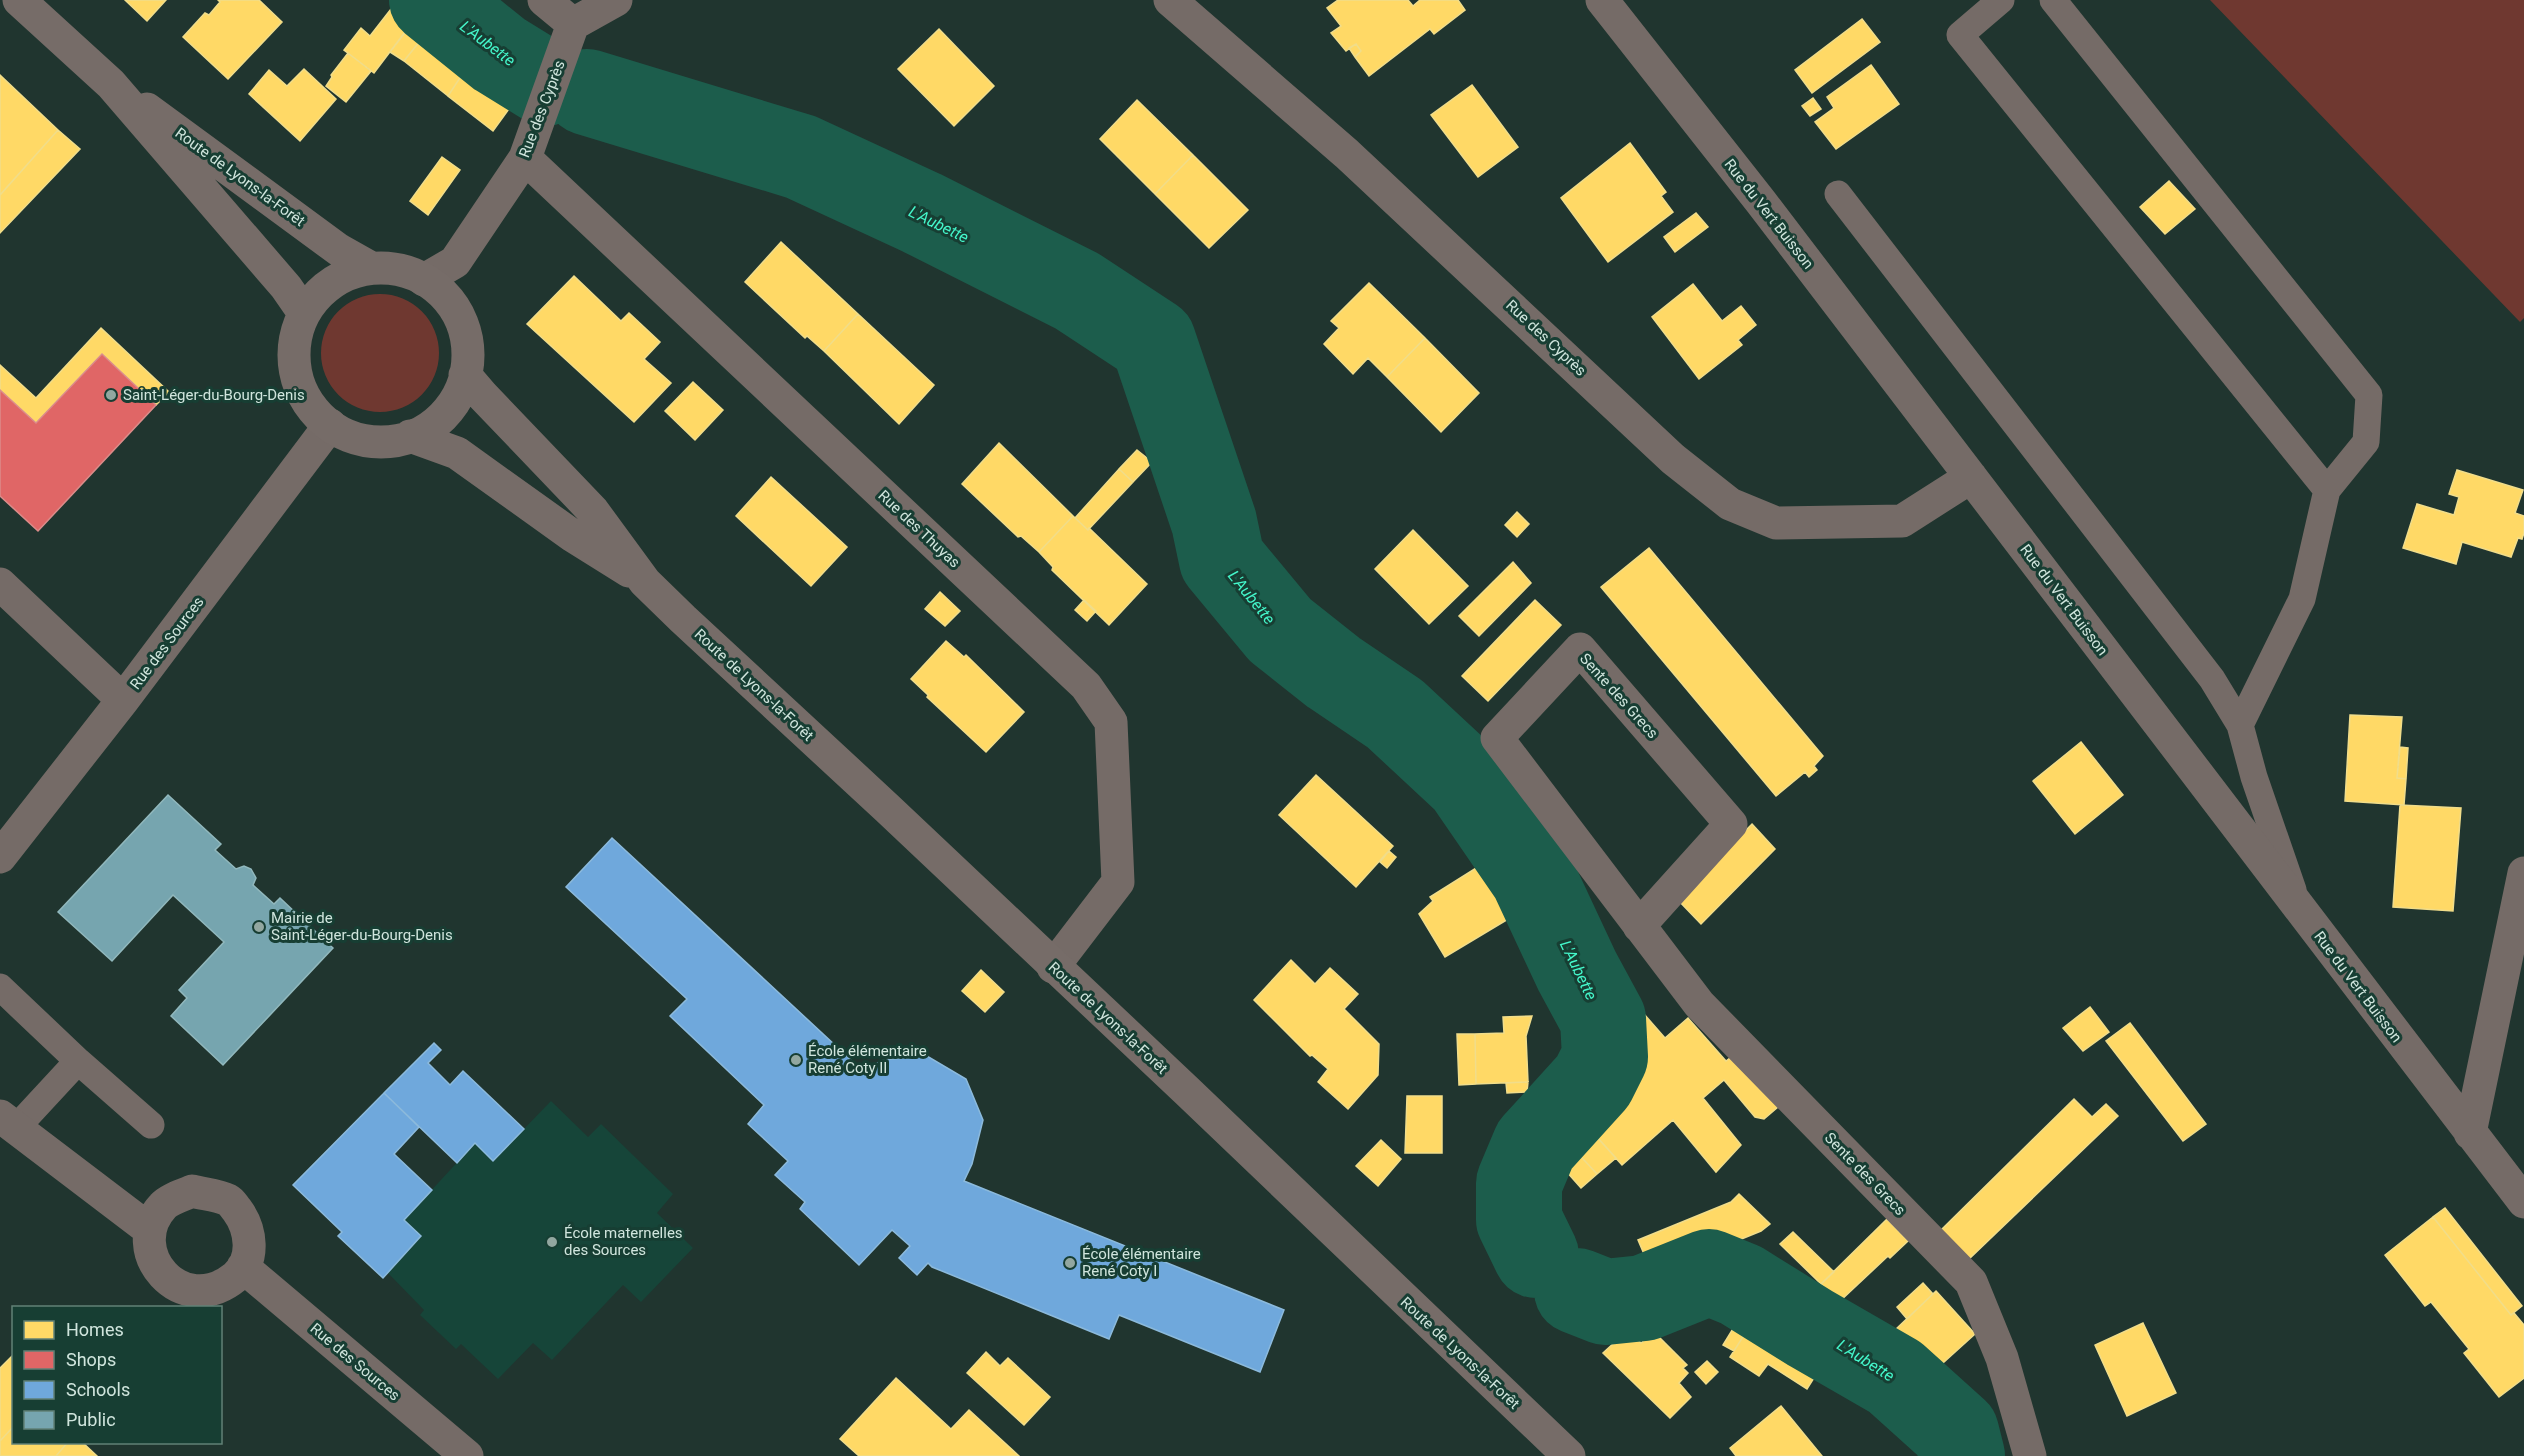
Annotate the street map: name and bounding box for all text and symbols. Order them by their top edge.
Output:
water label: L'Aubette [456,17,519,70]
street label: Rue des Cyprès [515,58,569,160]
street label: Route de Lyons-la-Forêt [172,124,308,230]
street label: Rue du Vert Buisson [1721,155,1817,273]
water label: L'Aubette [906,202,972,247]
street label: Rue des Cyprès [1502,296,1590,380]
place label: Saint-Léger-du-Bourg-Denis [123,386,305,404]
marker: Saint-Léger-du-Bourg-Denis [104,388,118,402]
street label: Rue des Thuyas [874,487,964,571]
street label: Rue du Vert Buisson [2016,541,2112,659]
water label: L'Aubette [1224,566,1279,628]
street label: Rue des Sources [126,593,208,693]
street label: Route de Lyons-la-Forêt [691,625,817,745]
street label: Sente des Grecs [1576,650,1662,742]
place label: Mairie de Saint-Léger-du-Bourg-Denis [271,909,453,944]
marker: Mairie de Saint-Léger-du-Bourg-Denis [252,920,266,934]
street label: Rue du Vert Buisson [2310,928,2406,1046]
water label: L'Aubette [1556,937,1601,1003]
street label: Route de Lyons-la-Forêt [1045,958,1171,1078]
place label: École élémentaire René Coty II [808,1042,927,1077]
marker: École élémentaire René Coty II [789,1053,803,1067]
street label: Sente des Grecs [1821,1129,1909,1219]
place label: École maternelles des Sources [564,1224,683,1259]
marker: École maternelles des Sources [545,1235,559,1249]
place label: École élémentaire René Coty I [1082,1245,1201,1280]
marker: École élémentaire René Coty I [1063,1256,1077,1270]
street label: Route de Lyons-la-Forêt [1397,1293,1523,1413]
legend [12,1306,222,1444]
text: Homes [66,1319,124,1340]
street label: Rue des Sources [307,1319,403,1405]
water label: L'Aubette [1834,1335,1898,1385]
text: Shops [66,1349,116,1370]
text: Schools [66,1379,130,1400]
text: Public [66,1409,116,1430]

